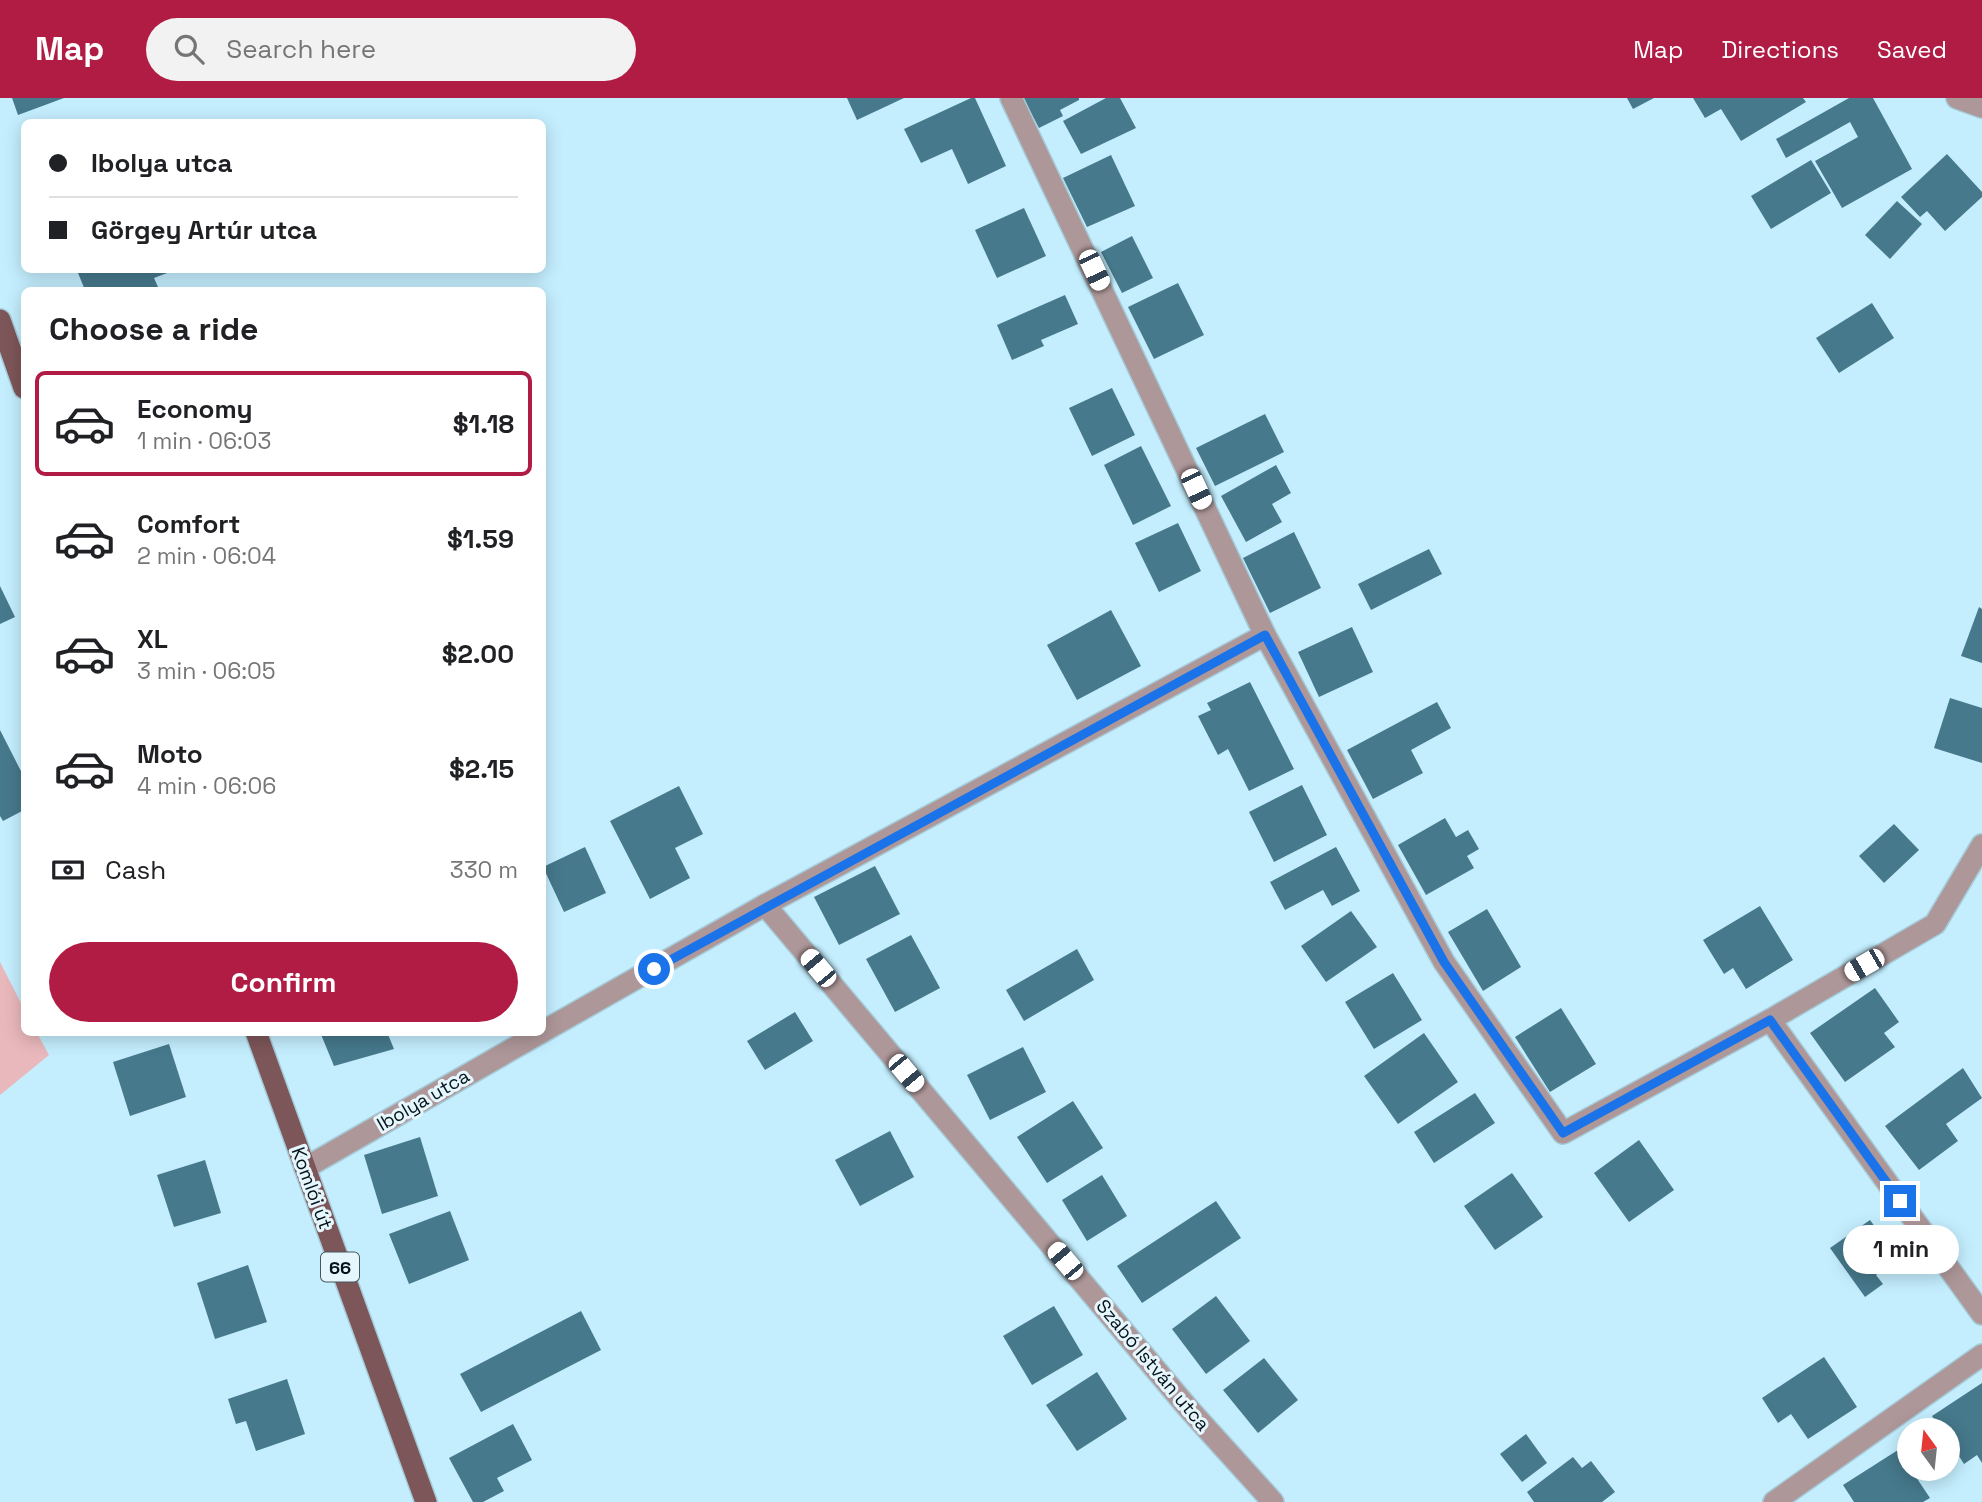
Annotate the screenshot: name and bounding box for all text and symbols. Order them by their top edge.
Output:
search box [146,18,636,81]
text: Map [35,28,104,70]
icon: search [170,30,208,68]
text: Search here [226,32,376,66]
text: Map [1633,34,1683,65]
text: Directions [1721,34,1839,65]
text: Saved [1877,34,1947,65]
text: Ibolya utca [91,146,233,180]
text: Görgey Artúr utca [91,213,317,247]
car [1076,247,1113,293]
text: Choose a ride [49,309,259,349]
icon: car [53,392,116,455]
text: Economy [137,392,253,426]
text: $1.18 [453,407,514,441]
text: 1 min · 06:03 [137,426,271,456]
car [1178,466,1215,512]
icon: car [53,507,116,570]
text: Comfort [137,507,240,541]
text: $1.59 [447,522,514,556]
text: 2 min · 06:04 [137,541,276,571]
icon: car [53,622,116,685]
text: XL [137,622,168,656]
text: $2.00 [442,637,514,671]
text: 3 min · 06:05 [137,656,276,686]
icon: car [53,737,116,800]
text: Moto [137,737,203,771]
text: $2.15 [449,752,514,786]
text: 4 min · 06:06 [137,771,276,801]
icon: cash [49,851,87,889]
text: Cash [105,853,166,887]
text: 330 m [450,855,518,885]
button: Confirm [49,942,518,1022]
car [797,945,840,991]
car [1841,945,1888,985]
route start [638,953,670,985]
car [885,1050,928,1096]
street label: Ibolya utca [372,1063,474,1137]
street label: Komlói út [286,1144,338,1232]
route end [1884,1185,1916,1217]
callout: 1 min [1842,1226,1958,1274]
text: 1 min [1873,1234,1929,1264]
car [1044,1238,1087,1284]
road number: 66 [321,1252,359,1282]
street label: Szabó István utca [1091,1294,1215,1436]
north arrow [1897,1418,1960,1480]
map controls [1897,1418,1960,1481]

